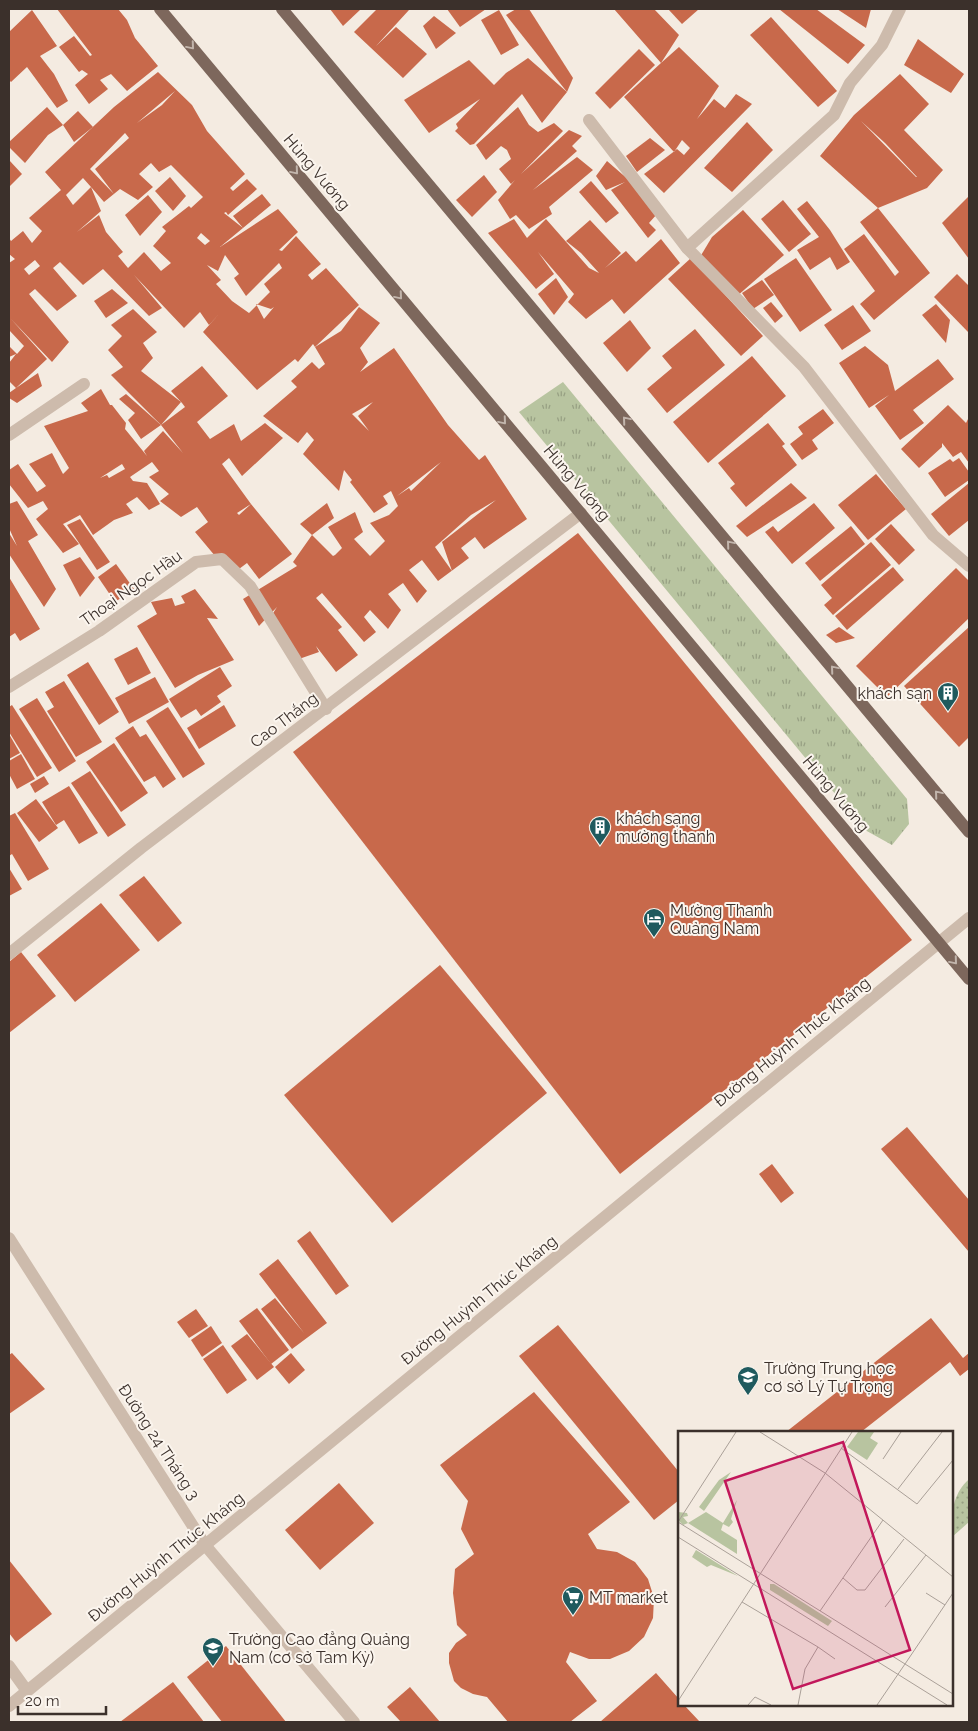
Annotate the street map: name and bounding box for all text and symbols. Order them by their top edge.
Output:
one-way arrow [185,40,193,49]
street label: Hùng Vương [280,130,354,214]
one-way arrow [289,165,297,174]
one-way arrow [393,290,402,299]
one-way arrow [497,415,506,424]
one-way arrow [623,416,632,425]
street label: Hùng Vương [540,441,614,525]
one-way arrow [727,541,736,550]
street label: Thoại Ngọc Hầu [77,546,185,630]
one-way arrow [832,666,840,675]
building icon: khách sạn [936,681,960,712]
place label: khách sạn [858,684,932,703]
street label: Cao Thắng [246,688,322,752]
street label: Hùng Vương [799,752,873,836]
one-way arrow [934,791,943,800]
place label: khách sạng mường thanh [616,809,715,846]
building icon: khách sạng mường thanh [588,815,612,846]
place label: Mường Thanh Quảng Nam [670,901,772,938]
hotel icon: Mường Thanh Quảng Nam [642,907,666,938]
one-way arrow [948,955,957,964]
street label: Đường Huỳnh Thúc Kháng [710,973,874,1111]
street label: Đường Huỳnh Thúc Kháng [397,1231,561,1369]
place label: Trường Trung học cơ sở Lý Tự Trọng [764,1359,894,1396]
school or university icon: Trường Trung học cơ sở Lý Tự Trọng [736,1365,760,1396]
street label: Đường 24 Tháng 3 [114,1381,204,1503]
inset map [678,1431,953,1706]
street label: Đường Huỳnh Thúc Kháng [84,1488,248,1626]
supermarket icon: MT market [561,1585,585,1616]
place label: MT market [589,1588,669,1607]
place label: Trường Cao đẳng Quảng Nam (cơ sở Tam Kỳ) [229,1630,410,1667]
school or university icon: Trường Cao đẳng Quảng Nam (cơ sở Tam Kỳ) [201,1636,225,1667]
scale bar [18,1684,105,1716]
text: 20 m [25,1692,60,1710]

